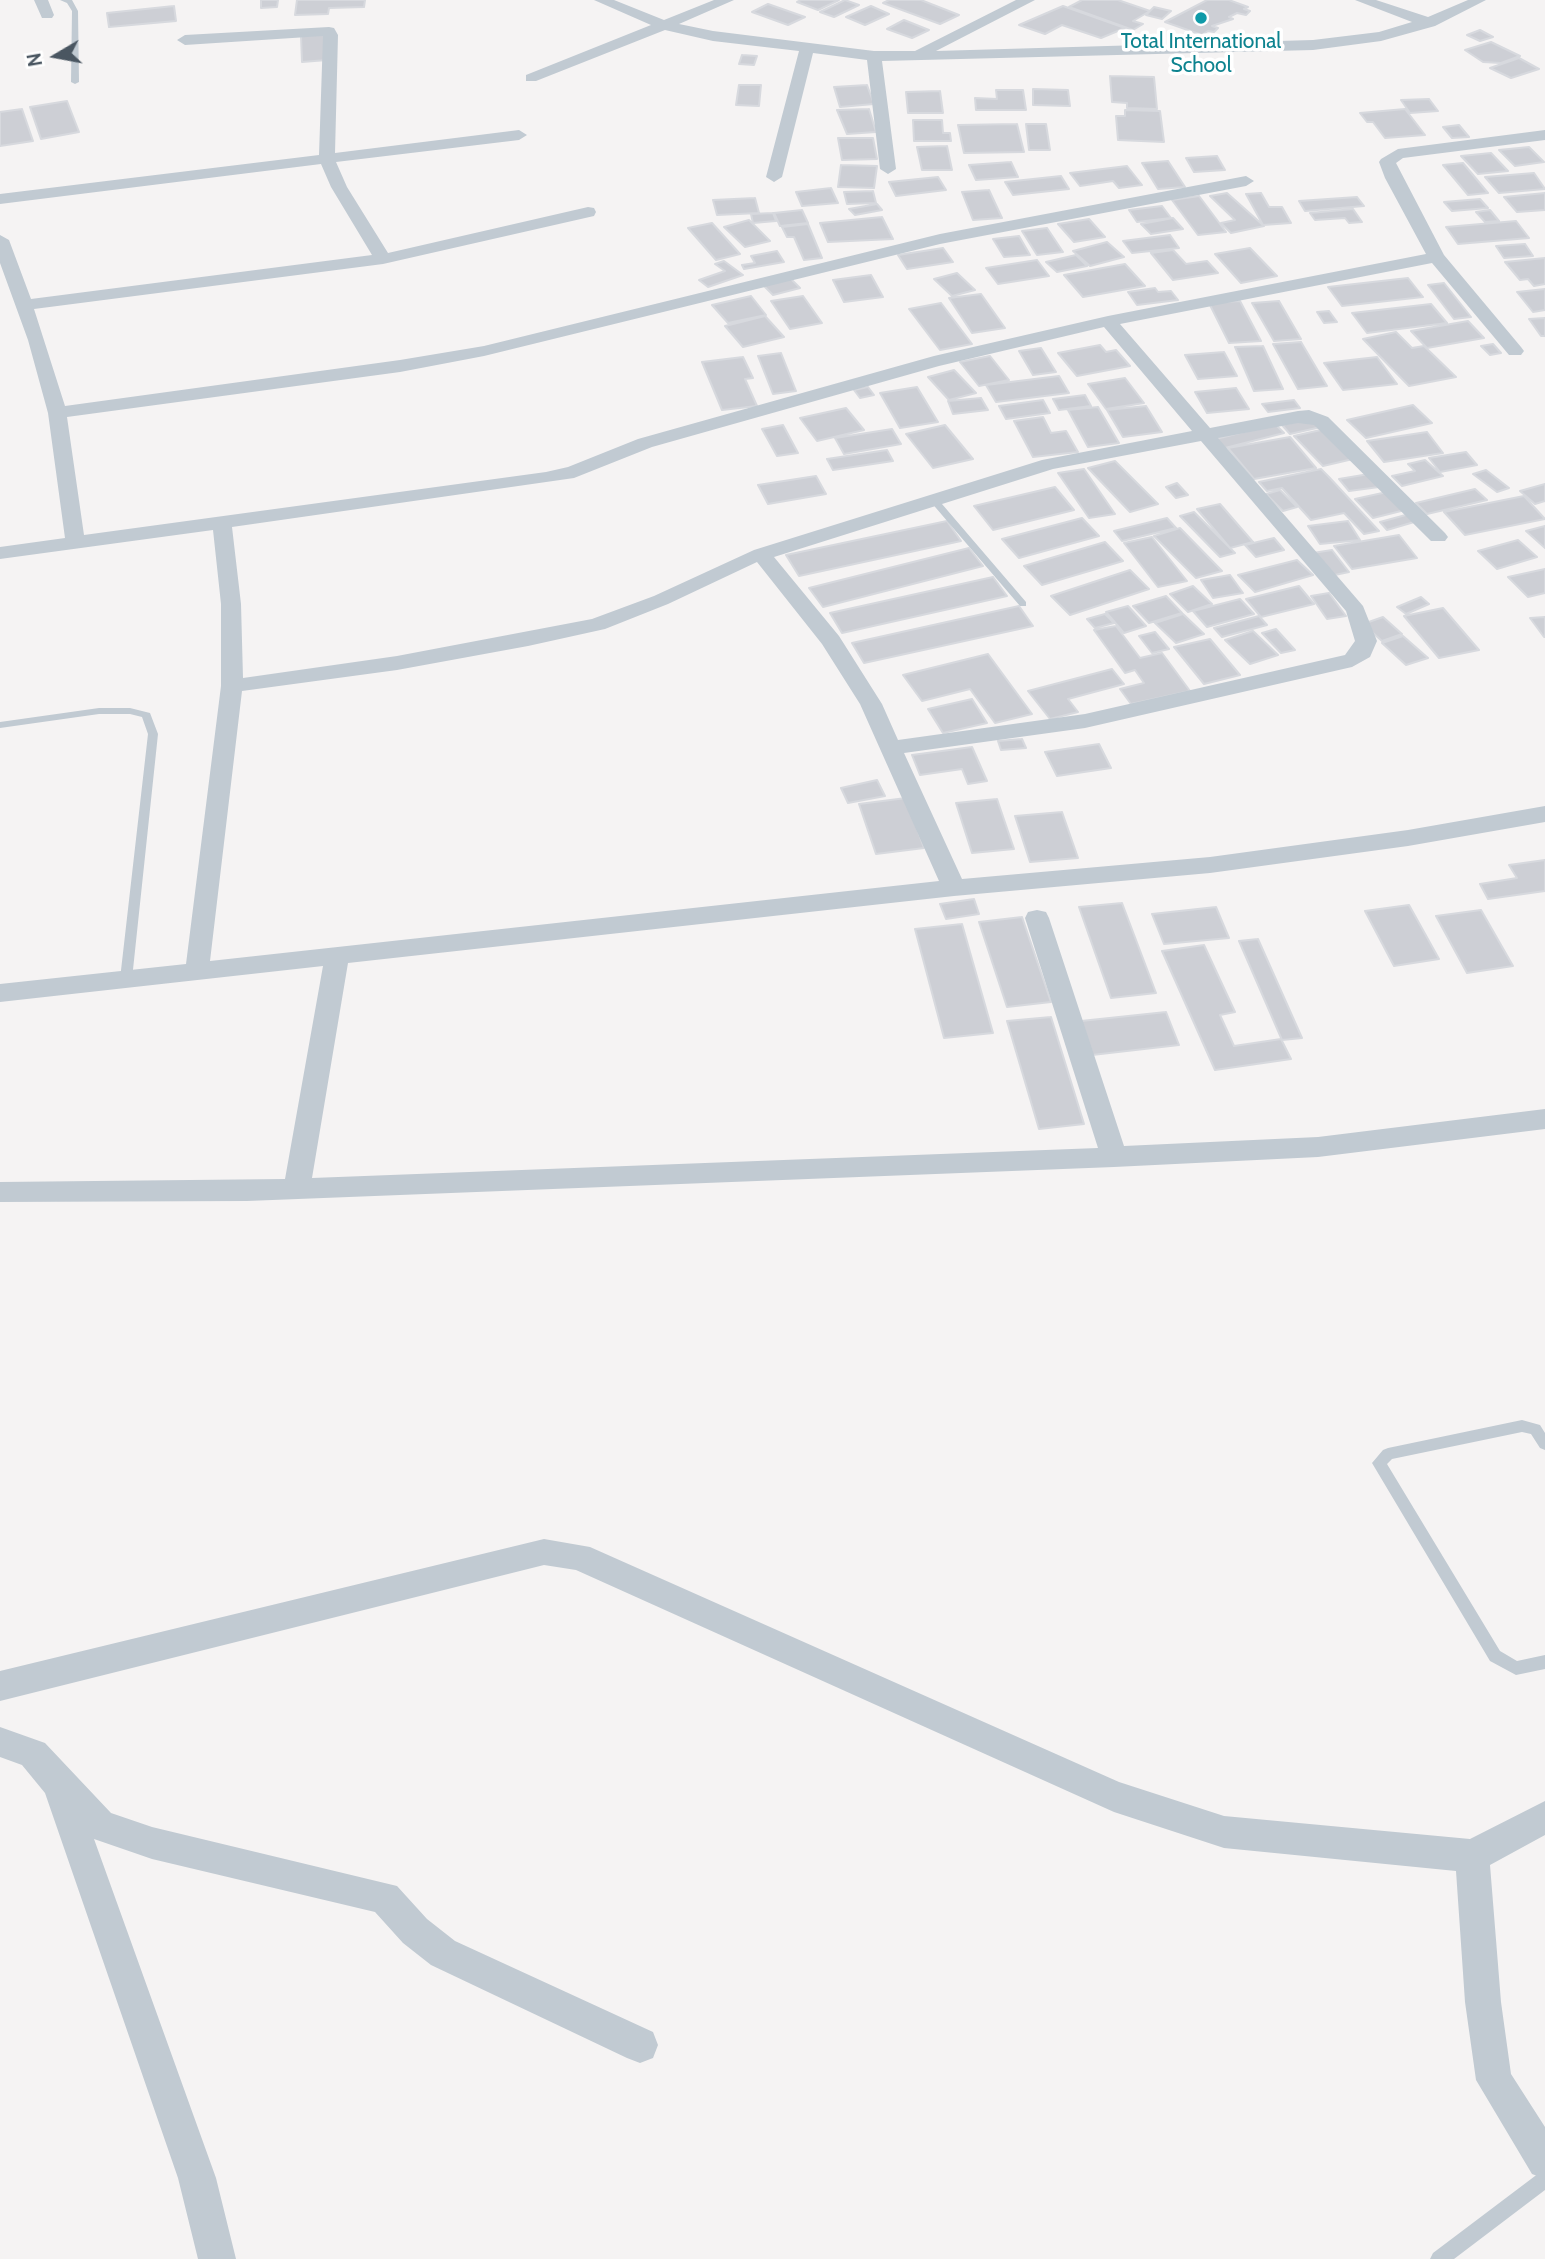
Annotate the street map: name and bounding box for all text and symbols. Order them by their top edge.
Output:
marker: Total International School [1193,10,1209,26]
north arrow [21,21,91,91]
place label: Total International School [1121,29,1281,79]
text: N [22,51,47,68]

